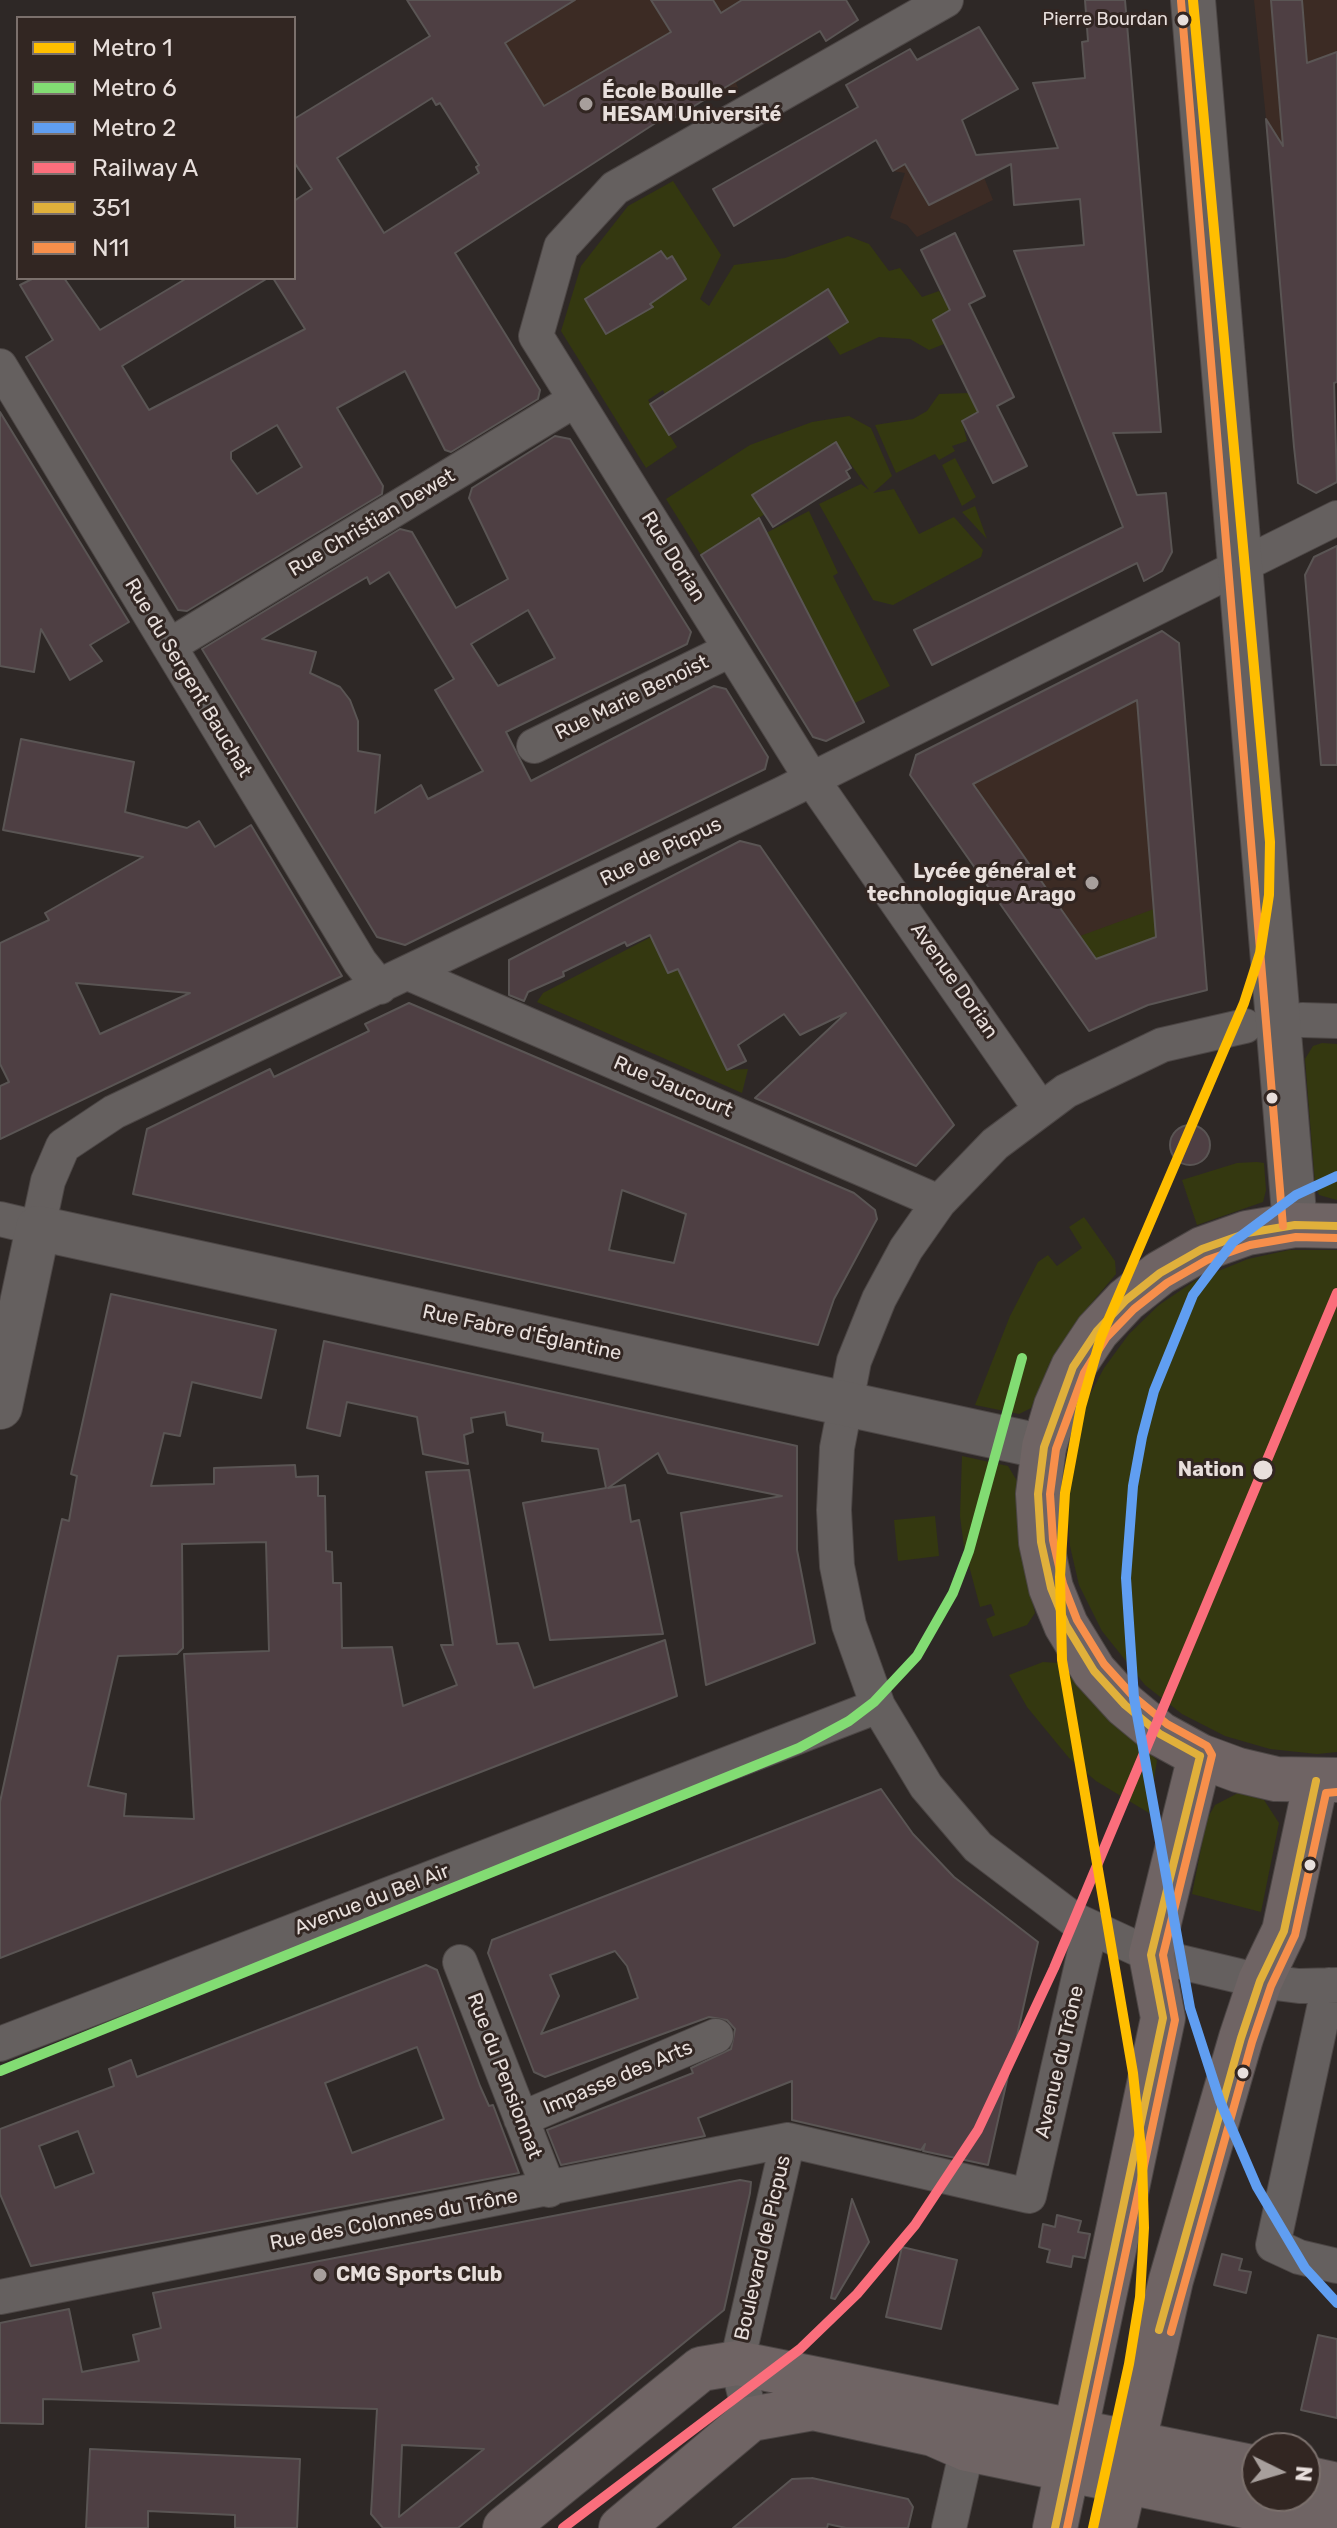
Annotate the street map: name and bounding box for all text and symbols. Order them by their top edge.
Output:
place label: Pierre Bourdan [1043,9,1168,31]
marker: Pierre Bourdan [1175,12,1191,28]
legend [16,16,296,280]
text: Metro 1 [92,34,173,62]
text: Metro 6 [92,74,177,102]
place label: École Boulle - HESAM Université [602,80,781,127]
marker: École Boulle - HESAM Université [577,95,595,113]
text: Metro 2 [92,114,176,142]
text: Railway A [92,154,198,182]
text: 351 [92,194,131,222]
text: N11 [92,234,129,262]
street label: Rue Christian Dewet [285,464,459,582]
street label: Rue Dorian [636,507,710,607]
street label: Rue du Sergent Bauchat [119,574,257,782]
street label: Rue Marie Benoist [551,650,713,746]
street label: Rue de Picpus [596,812,726,892]
place label: Lycée général et technologique Arago [867,860,1076,907]
marker: Lycée général et technologique Arago [1083,874,1101,892]
street label: Avenue Dorian [905,918,1003,1044]
street label: Rue Jaucourt [610,1051,736,1123]
unlabelled marker [1264,1090,1280,1106]
street label: Rue Fabre d'Églantine [420,1300,624,1366]
place label: Nation [1178,1458,1244,1482]
marker: Nation [1251,1458,1275,1482]
unlabelled marker [1302,1857,1318,1873]
street label: Avenue du Bel Air [291,1859,453,1941]
street label: Avenue du Trône [1031,1983,1089,2141]
street label: Rue du Pensionnat [461,1990,547,2162]
street label: Impasse des Arts [540,2036,696,2120]
unlabelled marker [1235,2065,1251,2081]
street label: Boulevard de Picpus [730,2153,796,2343]
street label: Rue des Colonnes du Trône [268,2184,520,2256]
place label: CMG Sports Club [336,2263,502,2287]
marker: CMG Sports Club [311,2266,329,2284]
north arrow [1241,2432,1321,2512]
text: N [1289,2465,1318,2483]

